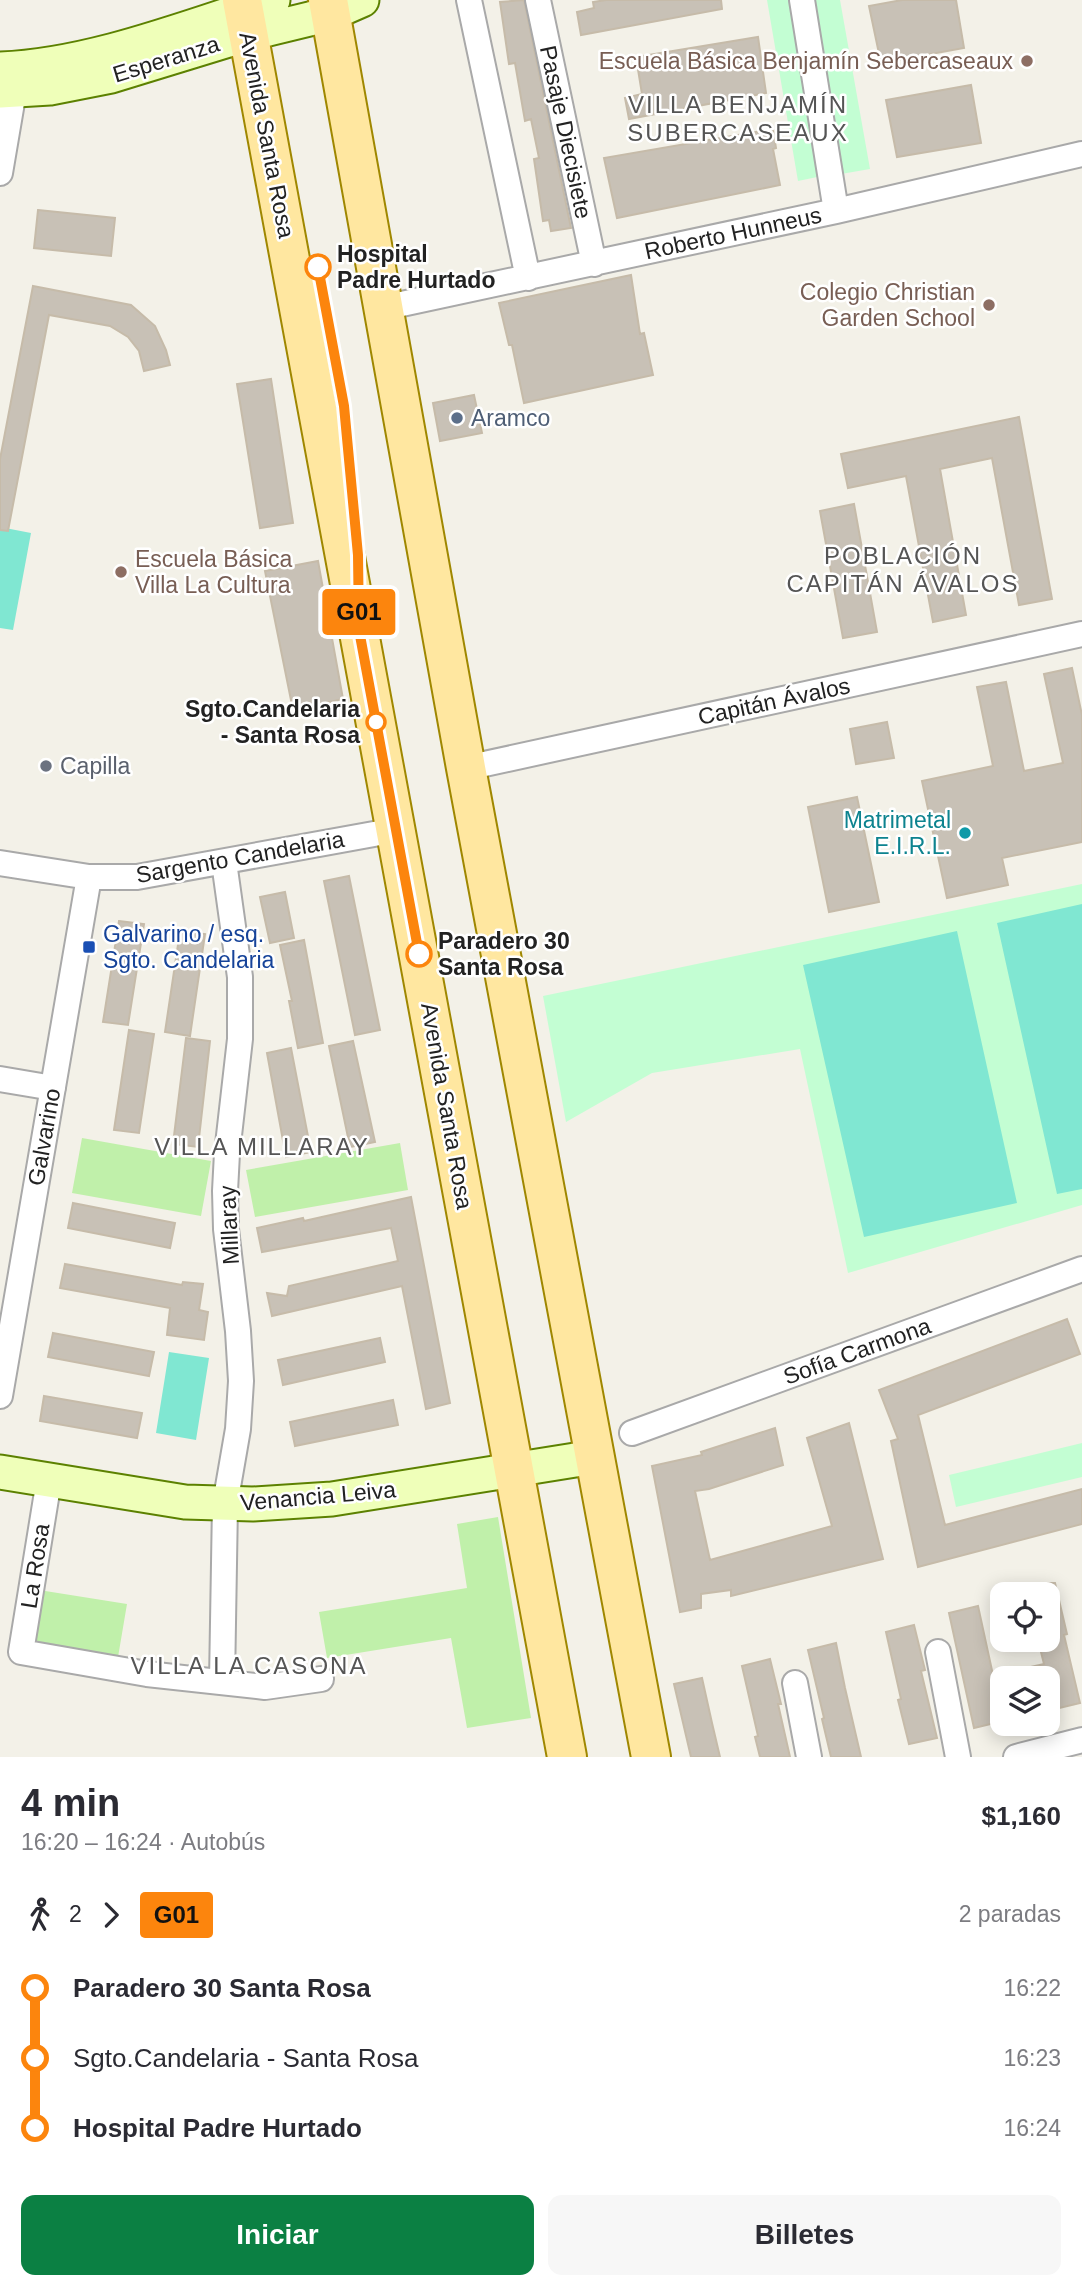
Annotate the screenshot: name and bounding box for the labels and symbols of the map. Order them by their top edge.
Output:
street label: Esperanza [110,30,223,88]
street label: Avenida Santa Rosa [234,30,300,240]
street label: Pasaje Diecisiete [535,43,597,221]
place label: Escuela Básica Benjamín Sebercaseaux [599,48,1013,74]
marker: Escuela Básica Benjamín Sebercaseaux [1019,53,1035,69]
district label: VILLA BENJAMÍN SUBERCASEAUX [627,91,849,146]
street label: Roberto Hunneus [642,202,824,264]
place label: Hospital Padre Hurtado [337,241,495,293]
marker: Hospital Padre Hurtado [305,254,331,280]
place label: Colegio Christian Garden School [800,279,975,331]
marker: Colegio Christian Garden School [981,297,997,313]
place label: Aramco [471,405,550,431]
marker: Aramco [449,410,465,426]
district label: POBLACIÓN CAPITÁN ÁVALOS [787,542,1019,597]
place label: Escuela Básica Villa La Cultura [135,546,292,598]
marker: Escuela Básica Villa La Cultura [113,564,129,580]
line badge: G01 [319,589,399,635]
street label: Capitán Ávalos [696,672,852,730]
place label: Sgto.Candelaria - Santa Rosa [185,696,360,748]
marker: Sgto.Candelaria - Santa Rosa [366,712,386,732]
place label: Capilla [60,753,131,779]
marker: Capilla [38,758,54,774]
place label: Matrimetal E.I.R.L. [844,807,951,859]
marker: Matrimetal E.I.R.L. [957,825,973,841]
street label: Sargento Candelaria [134,826,346,888]
place label: Galvarino / esq. Sgto. Candelaria [103,921,275,973]
place label: Paradero 30 Santa Rosa [438,928,570,980]
marker: Galvarino / esq. Sgto. Candelaria [81,939,97,955]
marker: Paradero 30 Santa Rosa [406,941,432,967]
street label: Avenida Santa Rosa [416,1001,478,1212]
street label: Galvarino [23,1086,65,1188]
district label: VILLA MILLARAY [154,1133,370,1160]
street label: Millaray [214,1184,244,1265]
street label: Sofía Carmona [780,1312,934,1390]
street label: Venancia Leiva [239,1476,397,1516]
street label: La Rosa [15,1521,55,1610]
district label: VILLA LA CASONA [131,1652,367,1679]

